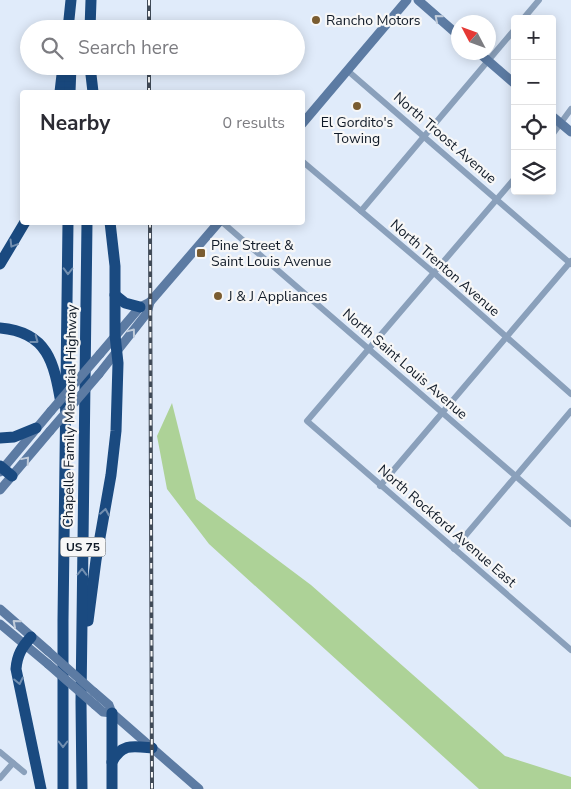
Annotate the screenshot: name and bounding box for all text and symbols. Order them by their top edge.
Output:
place label: Rancho Motors [326,11,421,30]
marker: Rancho Motors [310,14,322,26]
one-way arrow [435,14,444,23]
north arrow [451,15,496,60]
map controls [511,15,556,195]
button: + [511,15,556,60]
search box [20,20,305,75]
icon: search [38,34,66,62]
text: Search here [78,35,179,61]
button: − [511,60,556,105]
street label: North Troost Avenue [389,88,501,188]
marker: El Gordito's Towing [351,100,363,112]
button: locate [511,105,556,150]
text: Nearby [40,109,110,137]
text: 0 results [223,112,285,134]
place label: El Gordito's Towing [321,113,394,148]
button: layers [511,150,556,195]
street label: North Trenton Avenue [386,215,504,321]
place label: Pine Street & Saint Louis Avenue [211,236,331,271]
one-way arrow [10,238,20,247]
marker: Pine Street & Saint Louis Avenue [195,247,207,259]
one-way arrow [63,268,73,275]
place label: J & J Appliances [227,287,328,306]
marker: J & J Appliances [212,290,224,302]
street label: Chapelle Family Memorial Highway [59,303,81,528]
street label: North Saint Louis Avenue [338,304,472,424]
one-way arrow [127,329,135,338]
one-way arrow [29,334,39,343]
one-way arrow [20,456,29,465]
street label: North Rockford Avenue East [374,461,520,592]
one-way arrow [99,507,109,516]
road number: US 75 [61,538,106,556]
one-way arrow [77,568,88,576]
one-way arrow [12,620,21,629]
one-way arrow [13,676,23,685]
one-way arrow [58,740,68,748]

